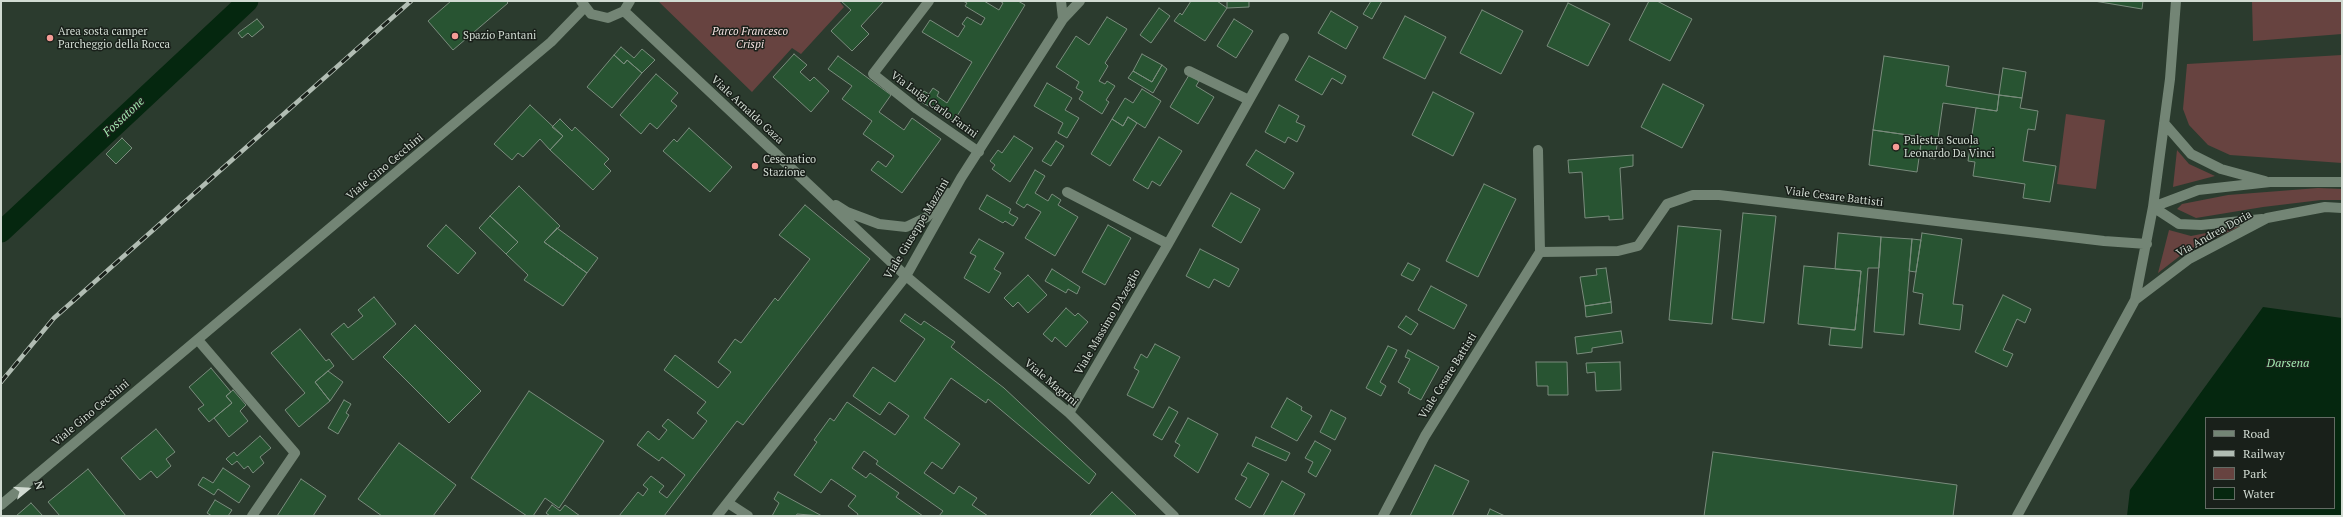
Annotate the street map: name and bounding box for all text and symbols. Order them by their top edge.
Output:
place label: Area sosta camper Parcheggio della Rocca [58,25,170,51]
park label: Parco Francesco Crispi [712,25,788,51]
place label: Spazio Pantani [463,29,536,43]
marker: Spazio Pantani [450,31,460,41]
marker: Area sosta camper Parcheggio della Rocca [45,33,55,43]
street label: Via Luigi Carlo Farini [888,69,980,141]
street label: Viale Arnaldo Gaza [708,73,786,147]
water label: Fossatone [100,94,148,140]
street label: Viale Gino Cecchini [344,131,426,203]
place label: Palestra Scuola Leonardo Da Vinci [1904,134,1995,160]
marker: Palestra Scuola Leonardo Da Vinci [1891,142,1901,152]
place label: Cesenatico Stazione [763,153,816,179]
marker: Cesenatico Stazione [750,161,760,171]
street label: Viale Giuseppe Mazzini [882,176,952,282]
street label: Viale Cesare Battisti [1784,184,1884,210]
street label: Via Andrea Doria [2174,208,2254,260]
street label: Viale Massimo D'Azeglio [1072,267,1144,377]
street label: Viale Cesare Battisti [1416,331,1480,421]
street label: Viale Magrini [1021,357,1081,409]
water label: Darsena [2267,357,2309,371]
street label: Viale Gino Cecchini [50,377,132,449]
legend [2205,417,2335,509]
text: Road [2243,426,2270,441]
text: Railway [2243,446,2285,461]
text: Park [2243,466,2267,481]
north arrow [8,469,48,509]
text: N [31,479,47,491]
text: Water [2243,486,2275,501]

